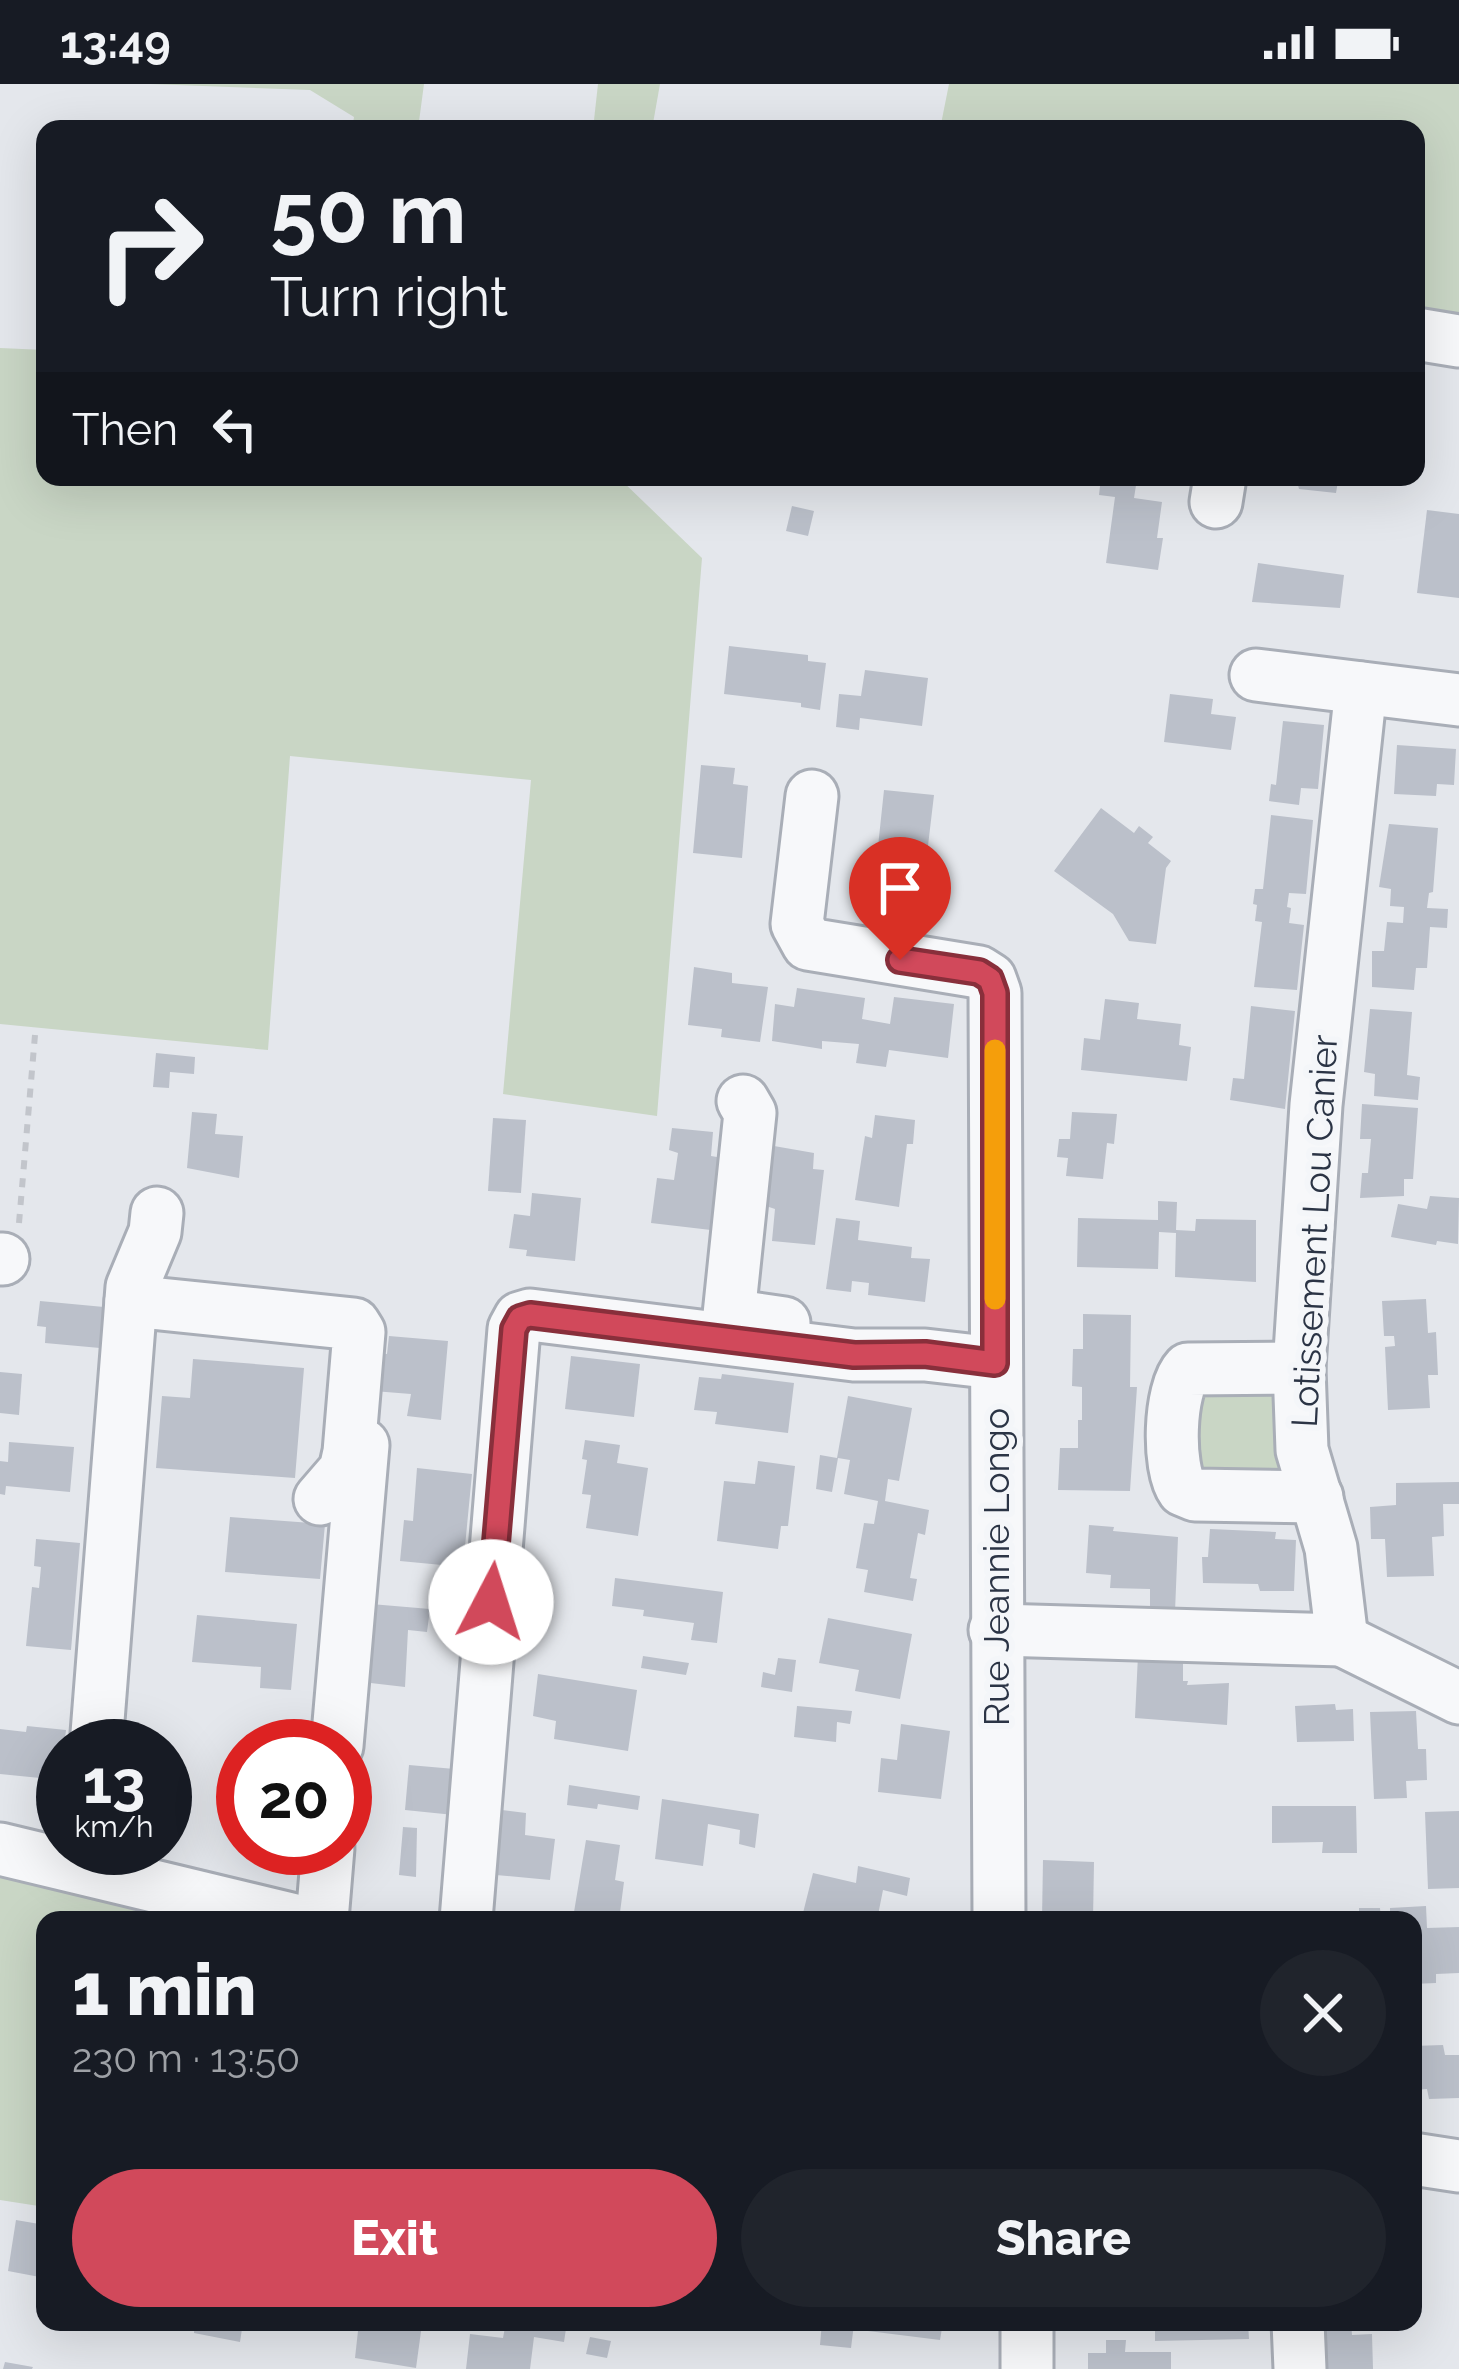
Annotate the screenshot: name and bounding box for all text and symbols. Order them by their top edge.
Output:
text: 13:49 [60,16,171,69]
text: 50 m [270,164,466,263]
icon: right [72,168,228,324]
text: Turn right [270,265,508,329]
icon: left [202,396,268,462]
text: Then [72,403,178,456]
pin [849,837,951,960]
icon: arrive [867,855,933,921]
street label: Lotissement Lou Canier [1283,1033,1345,1428]
street label: Rue Jeannie Longo [975,1408,1017,1726]
position arrow [428,1539,554,1665]
speed limit sign: 20 [216,1719,372,1875]
text: 13 [82,1747,146,1817]
text: km/h [74,1809,154,1844]
text: 1 min [72,1947,257,2032]
button: close [1260,1950,1386,2076]
text: 230 m · 13:50 [72,2035,300,2081]
button: Exit [72,2169,717,2307]
button: Share [741,2169,1386,2307]

